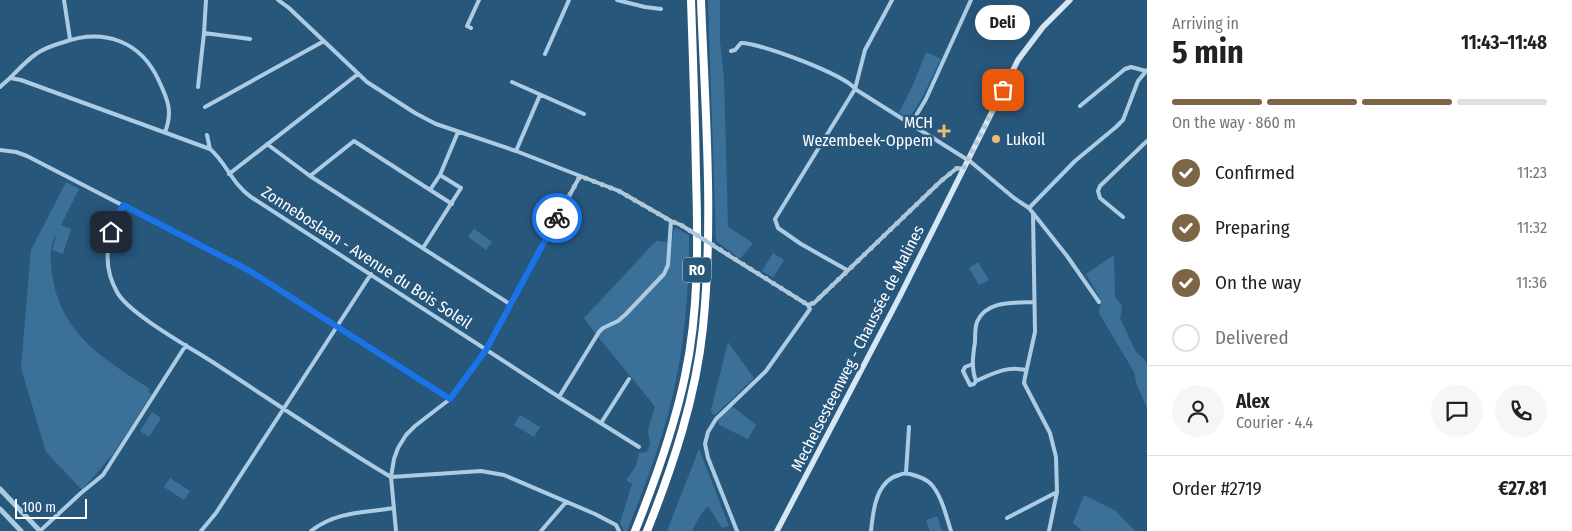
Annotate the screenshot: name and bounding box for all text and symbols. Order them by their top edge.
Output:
callout: Deli [976,5,1030,40]
text: Deli [989,13,1016,32]
text: Arriving in [1172,14,1239,33]
text: 11:43–11:48 [1461,31,1547,54]
text: 5 min [1172,33,1244,71]
pin [982,69,1024,111]
icon: bag [989,76,1017,104]
place label: MCH Wezembeek-Oppem [803,113,933,150]
text: On the way · 860 m [1172,113,1296,132]
marker: MCH Wezembeek-Oppem [937,124,951,138]
place label: Lukoil [1006,130,1045,149]
marker: Lukoil [990,133,1002,145]
icon: check [1172,159,1200,187]
text: Confirmed [1215,161,1295,184]
text: 11:23 [1517,163,1547,182]
street label: Zonneboslaan - Avenue du Bois Soleil [258,182,475,333]
courier [532,193,582,243]
icon: bike [543,204,571,232]
pin [90,211,132,253]
icon: check [1172,214,1200,242]
text: Preparing [1215,216,1290,239]
icon: home [97,218,125,246]
text: 11:32 [1517,218,1547,237]
street label: Mechelsesteenweg - Chaussée de Malines [787,222,928,474]
road number: R0 [683,258,711,282]
icon: check [1172,269,1200,297]
text: On the way [1215,271,1301,294]
text: 11:36 [1516,273,1547,292]
text: Delivered [1215,326,1289,349]
button: person [1172,385,1224,437]
button: chat [1431,385,1483,437]
button: phone [1495,385,1547,437]
text: Alex [1236,390,1270,413]
text: Courier · 4.4 [1236,413,1313,432]
text: Order #2719 [1172,477,1262,500]
text: €27.81 [1498,477,1547,500]
scale bar [15,496,88,519]
text: 100 m [22,499,56,516]

